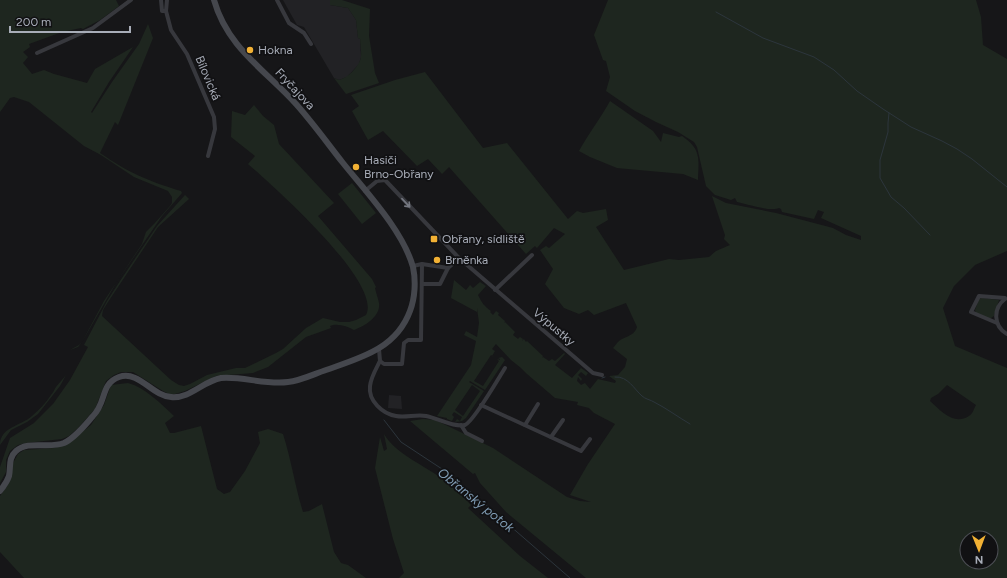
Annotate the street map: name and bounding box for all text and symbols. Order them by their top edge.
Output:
scale bar [10,8,130,34]
text: 200 m [16,15,51,29]
place label: Hokna [258,43,293,57]
marker: Hokna [245,45,255,55]
street label: Bílovická [192,54,224,102]
street label: Fryčajova [272,65,318,113]
place label: Hasiči Brno-Obřany [364,153,434,181]
marker: Hasiči Brno-Obřany [351,162,361,172]
one-way arrow [402,198,411,208]
place label: Obřany, sídliště [442,232,525,246]
marker: Obřany, sídliště [429,234,439,244]
place label: Brněnka [445,253,488,267]
marker: Brněnka [432,255,442,265]
street label: Výpustky [530,305,578,349]
water label: Obřanský potok [435,465,518,536]
north arrow [959,530,999,570]
text: N [975,553,984,566]

